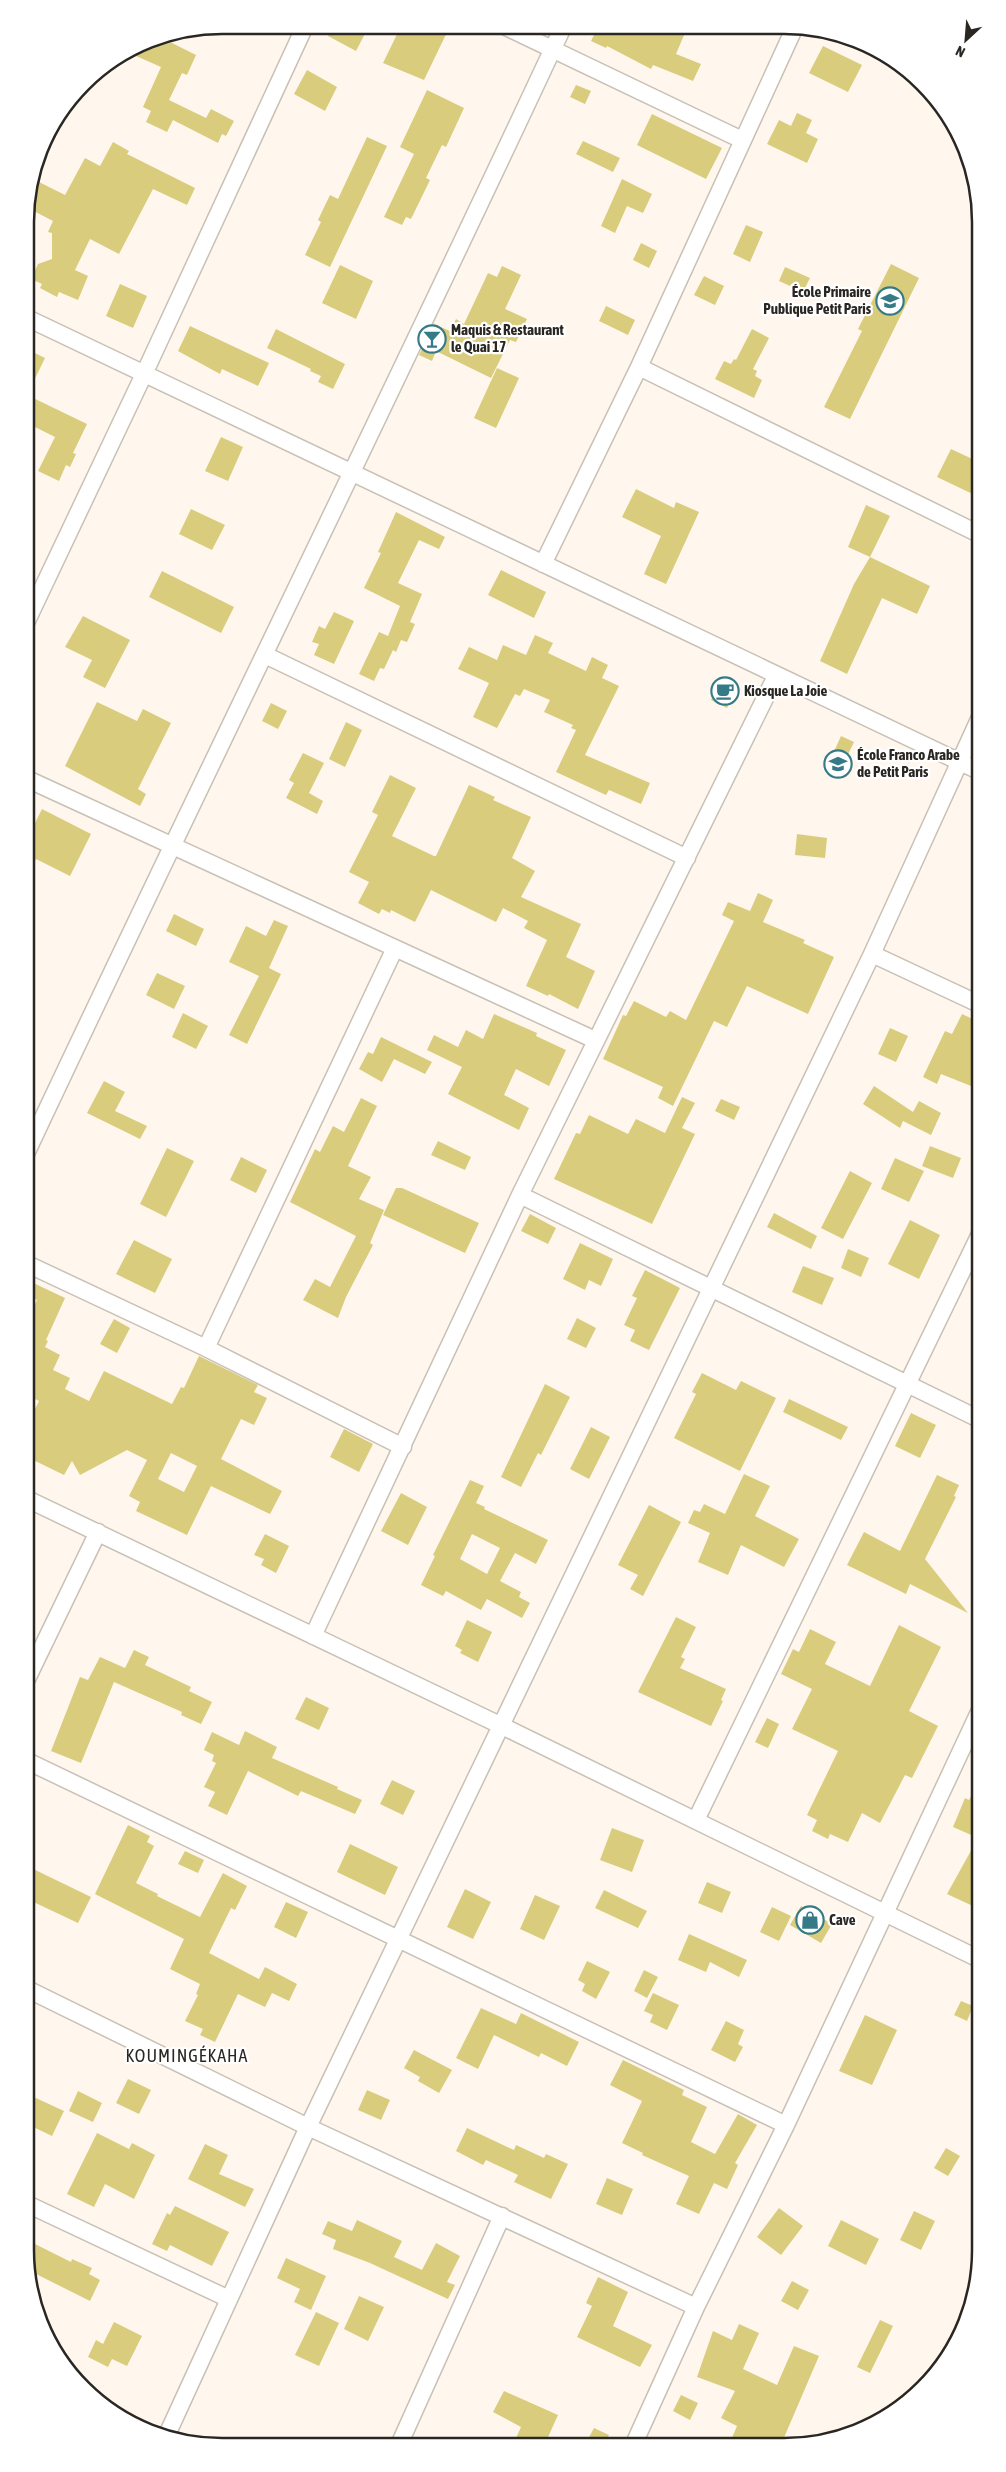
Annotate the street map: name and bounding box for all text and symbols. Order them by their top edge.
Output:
north arrow [941,15,991,65]
text: N [953,43,968,61]
place label: École Primaire Publique Petit Paris [763,283,872,317]
school or university icon: École Primaire Publique Petit Paris [875,286,905,316]
place label: Maquis & Restaurant le Quai 17 [451,321,565,355]
bar icon: Maquis & Restaurant le Quai 17 [417,324,447,354]
cafe icon: Kiosque La Joie [710,676,740,706]
place label: Kiosque La Joie [744,682,828,699]
place label: École Franco Arabe de Petit Paris [857,746,960,780]
school or university icon: École Franco Arabe de Petit Paris [823,749,853,779]
shop icon: Cave [795,1905,825,1935]
place label: Cave [829,1911,856,1928]
district label: KOUMINGÉKAHA [126,2045,248,2066]

